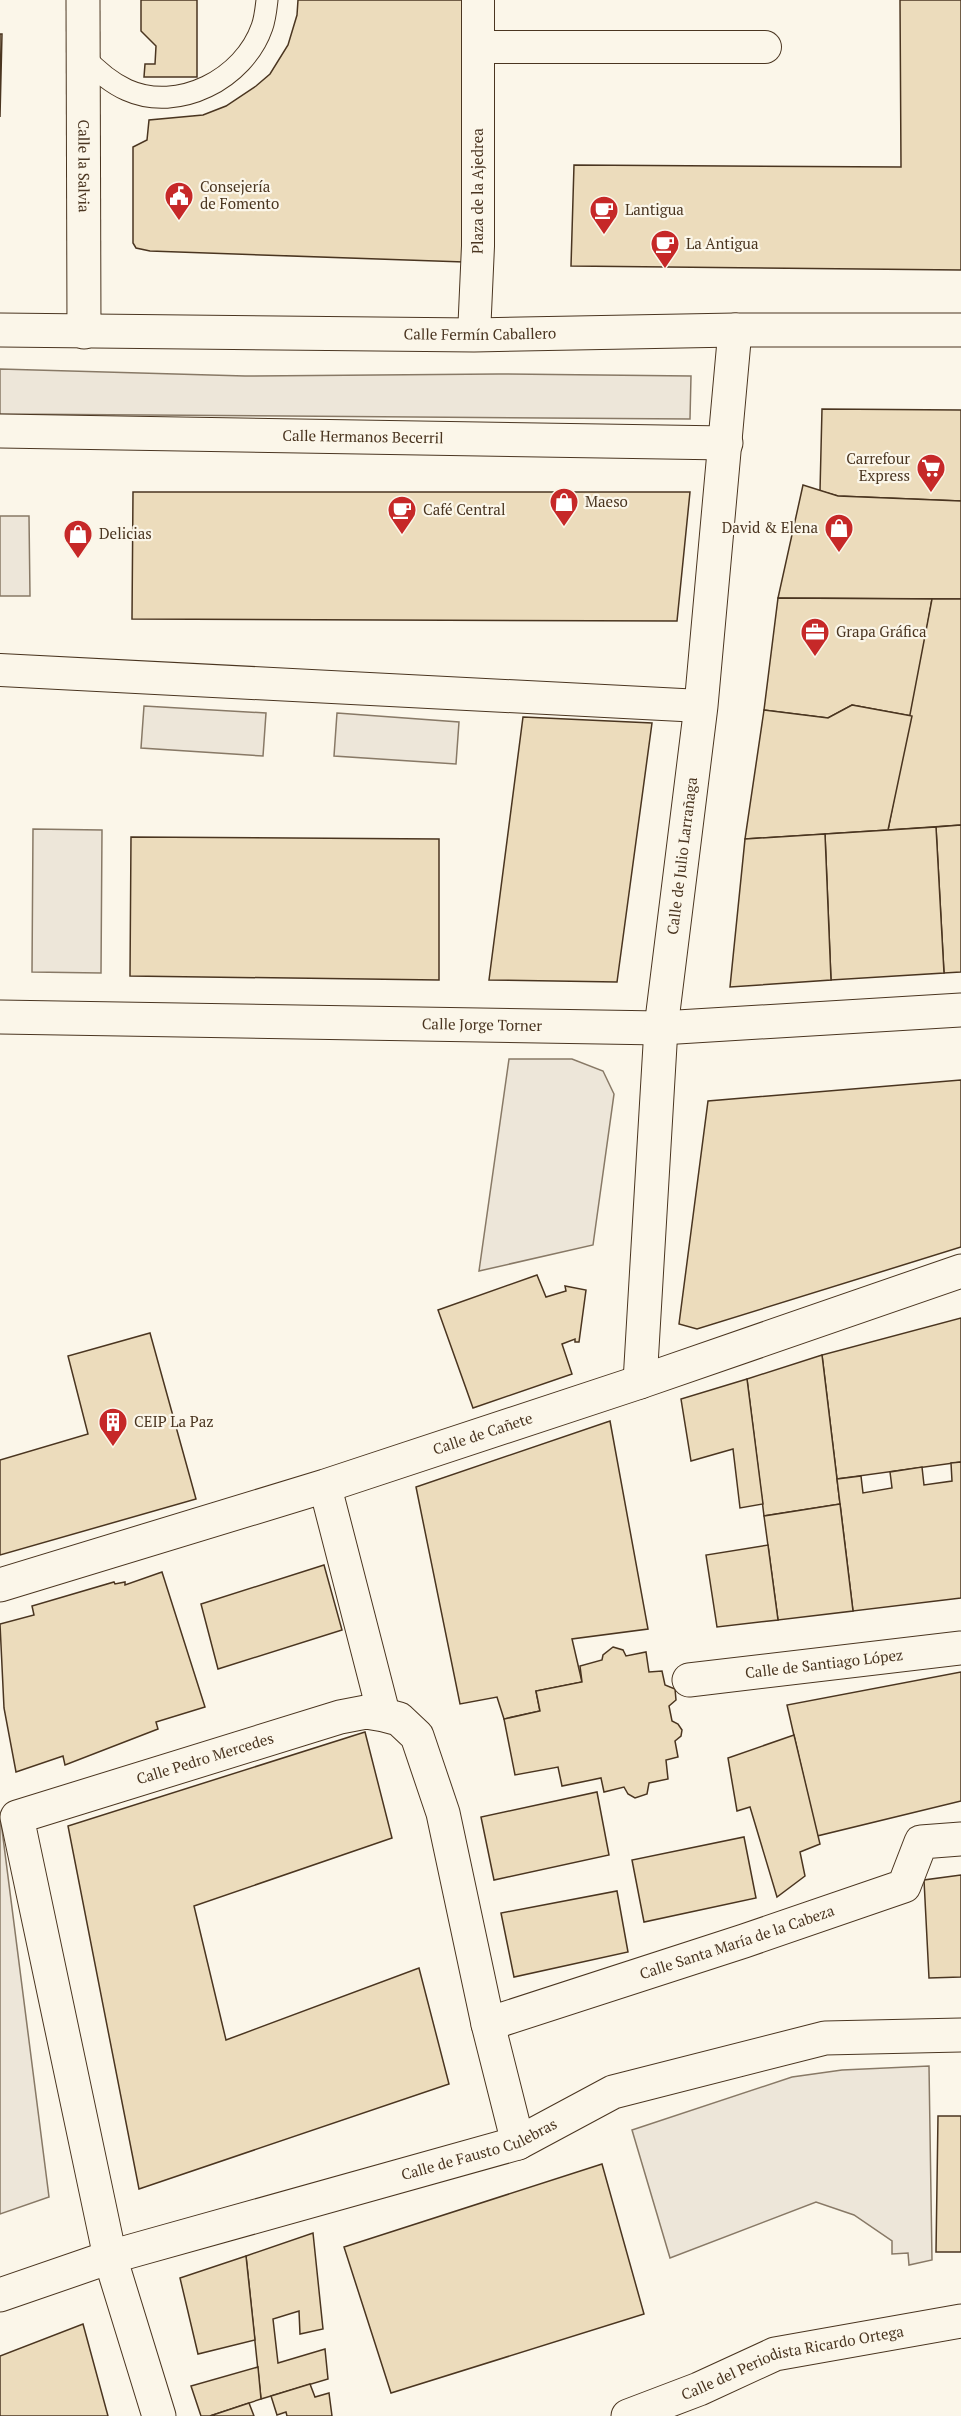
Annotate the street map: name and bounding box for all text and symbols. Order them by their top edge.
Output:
street label: Calle la Salvia [74,119,95,213]
street label: Plaza de la Ajedrea [467,128,487,254]
place label: Consejería de Fomento [200,176,279,213]
public building icon: Consejería de Fomento [163,180,195,222]
cafe icon: Lantigua [588,194,620,236]
place label: Lantigua [625,199,684,219]
cafe icon: La Antigua [649,228,681,270]
place label: La Antigua [686,233,759,253]
street label: Calle Fermín Caballero [404,322,556,344]
street label: Calle Hermanos Becerril [282,425,444,447]
place label: Carrefour Express [846,448,910,485]
supermarket icon: Carrefour Express [915,452,947,494]
shop icon: Maeso [548,486,580,528]
place label: Maeso [585,491,628,511]
cafe icon: Café Central [386,494,418,536]
place label: Café Central [423,499,505,519]
shop icon: David & Elena [823,512,855,554]
place label: David & Elena [722,517,818,537]
shop icon: Delicias [62,518,94,560]
place label: Delicias [99,523,152,543]
office icon: Grapa Gráfica [799,616,831,658]
place label: Grapa Gráfica [836,621,927,641]
street label: Calle de Julio Larrañaga [662,775,701,936]
street label: Calle Jorge Torner [422,1013,543,1035]
building icon: CEIP La Paz [97,1406,129,1448]
street label: Calle de Cañete [430,1407,535,1459]
place label: CEIP La Paz [134,1411,214,1431]
street label: Calle de Santiago López [744,1644,904,1682]
street label: Calle Pedro Mercedes [134,1727,276,1788]
street label: Calle Santa María de la Cabeza [637,1900,837,1983]
street label: Calle de Fausto Culebras [399,2113,560,2184]
street label: Calle del Periodista Ricardo Ortega [678,2320,906,2404]

